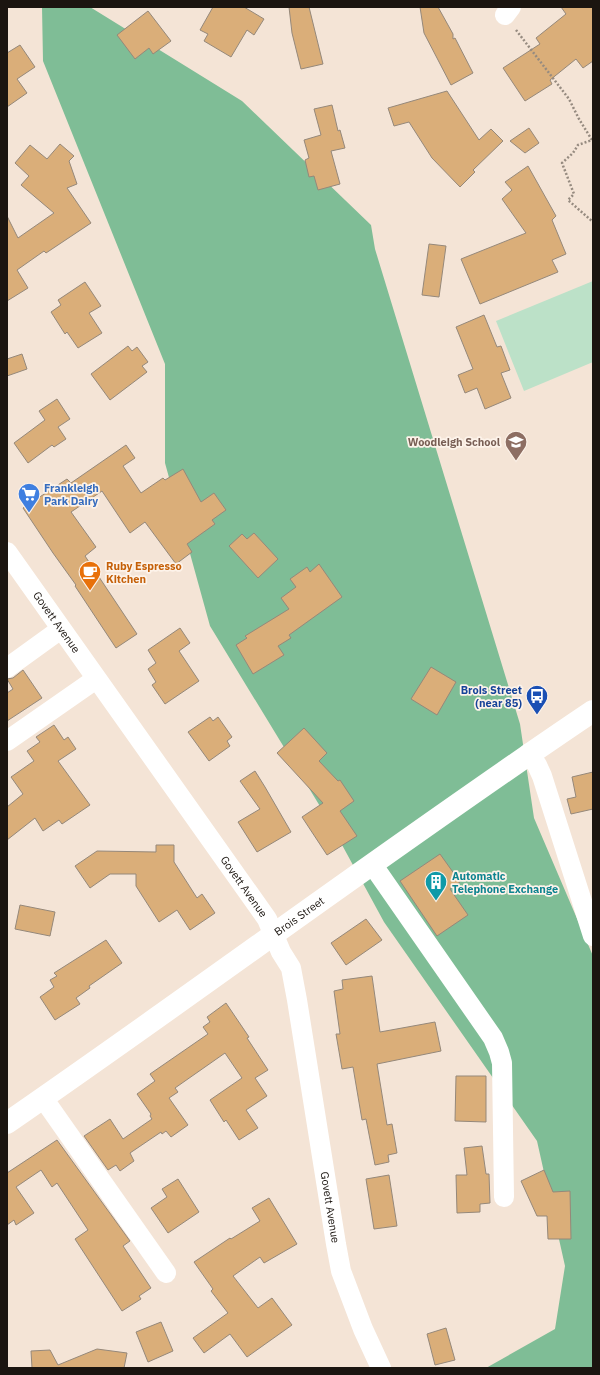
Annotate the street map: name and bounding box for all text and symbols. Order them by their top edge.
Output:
school or university icon: Woodleigh School [503,429,529,462]
place label: Woodleigh School [408,435,501,449]
supermarket icon: Frankleigh Park Dairy [16,481,42,514]
place label: Frankleigh Park Dairy [44,481,99,508]
cafe icon: Ruby Espresso Kitchen [77,559,103,592]
place label: Ruby Espresso Kitchen [106,559,182,586]
street label: Govett Avenue [30,589,83,656]
place label: Brois Street (near 85) [461,683,522,710]
bus stop icon: Brois Street (near 85) [524,683,550,716]
street label: Govett Avenue [217,853,271,920]
building icon: Automatic Telephone Exchange [423,869,449,902]
place label: Automatic Telephone Exchange [452,869,558,896]
street label: Brois Street [271,893,327,939]
street label: Govett Avenue [318,1171,343,1244]

